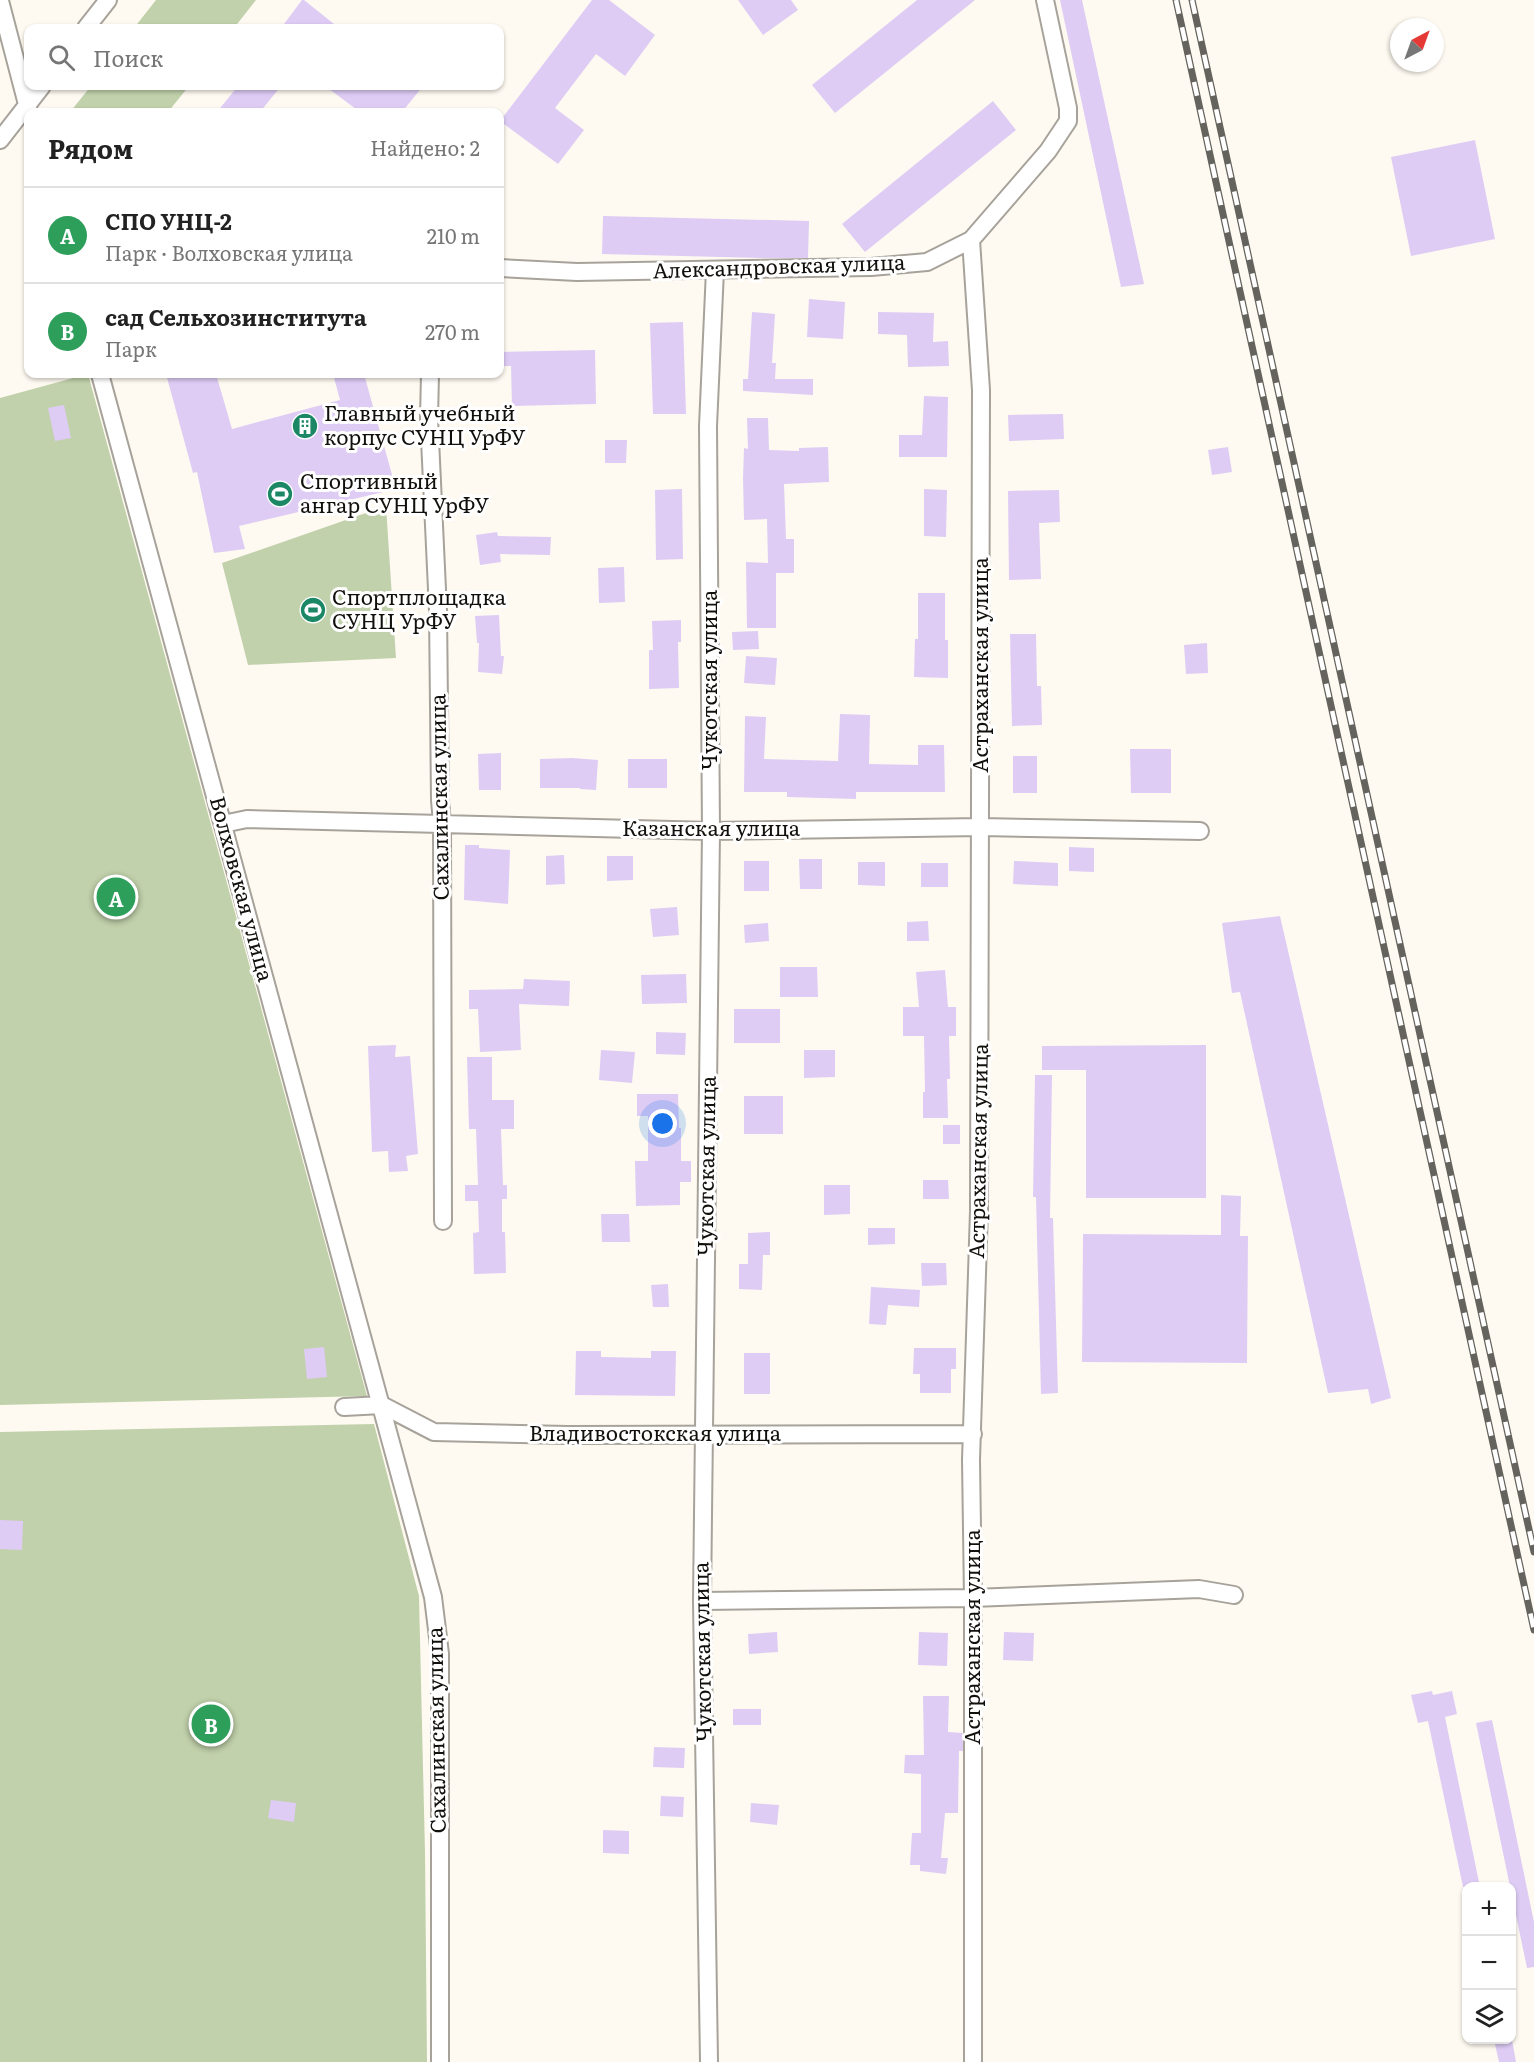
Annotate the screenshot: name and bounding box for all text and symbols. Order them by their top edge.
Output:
north arrow [1390,18,1444,72]
search box [24,24,504,90]
icon: search [45,41,78,74]
text: Поиск [93,41,163,74]
text: Рядом [48,128,133,167]
text: Найдено: 2 [370,132,480,162]
text: СПО УНЦ-2 [105,204,232,237]
text: A [60,220,75,250]
text: 210 m [427,220,480,250]
text: Парк · Волховская улица [105,237,353,267]
street label: Александровская улица [652,245,906,284]
text: сад Сельхозинститута [105,300,367,333]
text: B [61,316,74,346]
text: 270 m [425,316,480,346]
text: Парк [105,333,157,363]
place label: Главный учебный корпус СУНЦ УрФУ [324,396,526,451]
building icon: Главный учебный корпус СУНЦ УрФУ [290,411,320,441]
place label: Спортивный ангар СУНЦ УрФУ [300,464,489,519]
sports icon: Спортивный ангар СУНЦ УрФУ [265,479,295,509]
street label: Астраханская улица [963,557,994,773]
place label: Спортплощадка СУНЦ УрФУ [332,580,507,635]
street label: Чукотская улица [692,589,723,770]
sports icon: Спортплощадка СУНЦ УрФУ [298,595,328,625]
street label: Сахалинская улица [420,693,455,901]
street label: Волховская улица [204,792,283,985]
street label: Казанская улица [622,811,801,842]
pin: A [96,874,136,920]
street label: Астраханская улица [959,1042,994,1259]
street label: Чукотская улица [687,1075,722,1256]
your location [648,1109,677,1138]
street label: Владивостокская улица [529,1416,782,1447]
street label: Астраханская улица [955,1529,986,1745]
street label: Чукотская улица [683,1561,718,1743]
street label: Сахалинская улица [417,1626,452,1834]
pin: B [192,1702,230,1746]
map controls [1462,1882,1516,2044]
button: + [1462,1882,1516,1936]
button: − [1462,1936,1516,1990]
button: layers [1462,1990,1516,2044]

